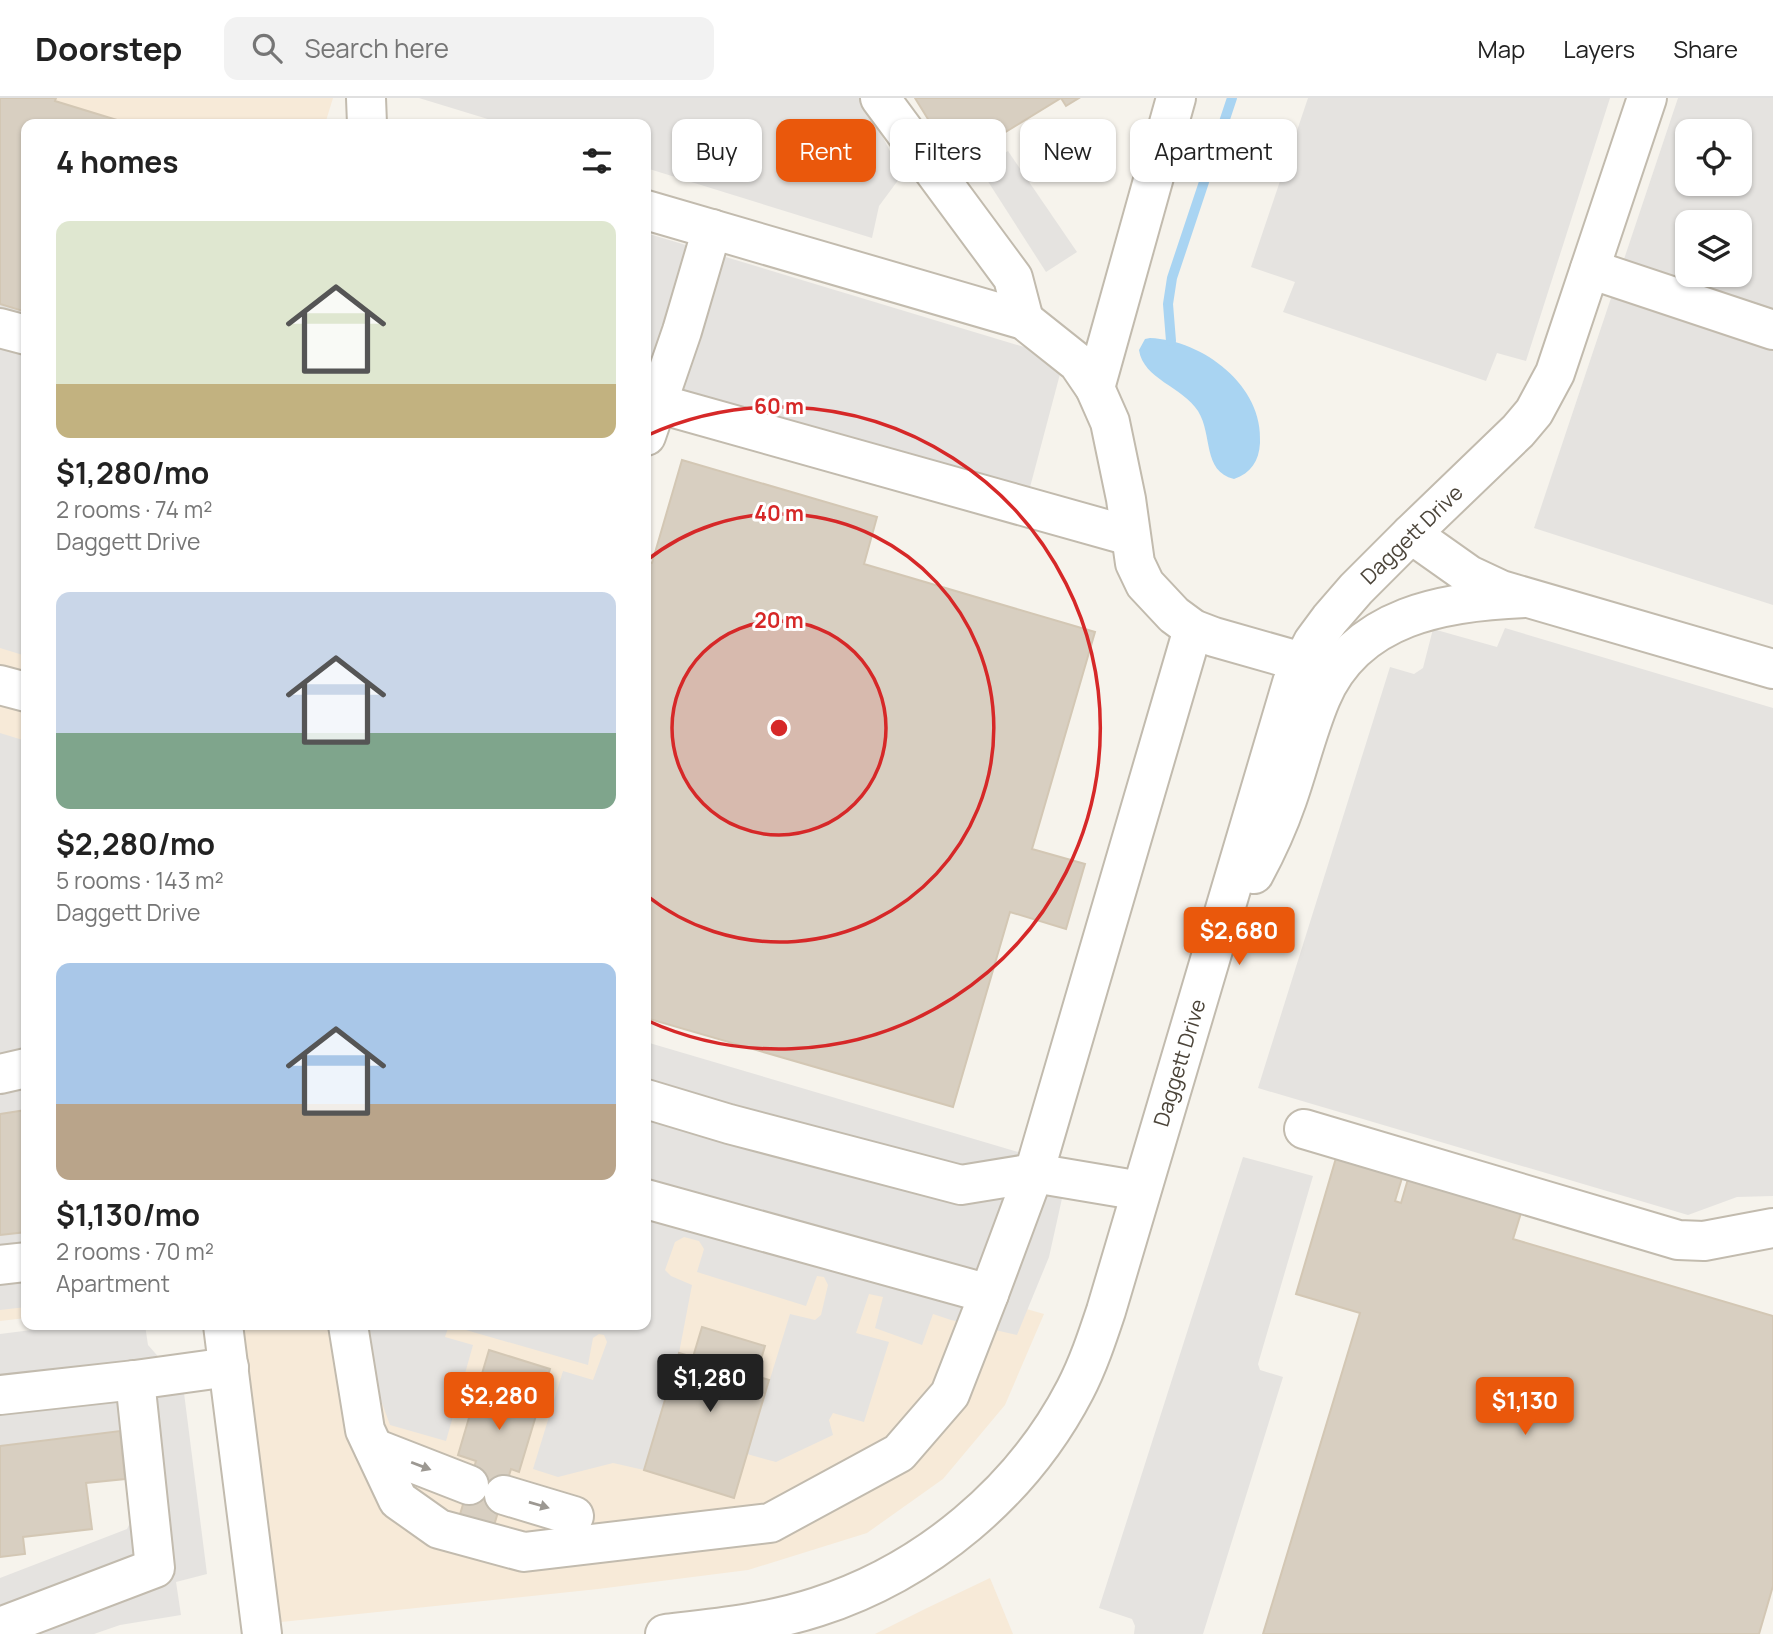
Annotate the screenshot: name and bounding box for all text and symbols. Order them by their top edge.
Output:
search box [224,17,714,80]
text: Doorstep [35,26,182,71]
icon: search [248,29,286,67]
text: Search here [304,30,449,66]
text: Map [1478,32,1525,65]
text: Layers [1563,32,1635,65]
text: Share [1673,32,1738,65]
chip: Buy [672,119,762,182]
chip: Rent [776,119,876,182]
chip: Filters [890,119,1006,182]
chip: New [1020,119,1116,182]
chip: Apartment [1130,119,1297,182]
map controls [1675,119,1752,287]
button: locate [1675,119,1752,196]
text: 4 homes [56,141,179,182]
icon: filters [578,142,616,180]
button: layers [1675,210,1752,287]
icon: home [273,266,399,392]
text: 60 m [754,392,804,420]
text: $1,280/mo [56,452,209,493]
street label: Daggett Drive [1354,478,1468,590]
text: 2 rooms · 74 m² [56,493,212,525]
text: 40 m [754,499,804,527]
text: Daggett Drive [56,525,200,557]
text: 20 m [754,606,804,634]
icon: home [273,637,399,763]
centre of rings [767,716,791,740]
text: $2,280/mo [56,823,215,864]
text: 5 rooms · 143 m² [56,864,224,896]
text: Daggett Drive [56,896,200,928]
pin: $2,680 [1182,908,1296,967]
text: $2,680 [1200,914,1278,946]
street label: Daggett Drive [1146,996,1212,1130]
icon: home [273,1008,399,1134]
text: $1,130/mo [56,1194,200,1235]
text: 2 rooms · 70 m² [56,1235,214,1267]
text: Apartment [56,1267,170,1299]
pin: $1,280 [653,1354,767,1414]
text: $1,280 [673,1361,747,1393]
pin: $2,280 [442,1372,556,1432]
pin: $1,130 [1468,1378,1582,1437]
text: $2,280 [460,1379,538,1411]
text: $1,130 [1492,1384,1558,1416]
one-way arrow [411,1461,432,1472]
one-way arrow [529,1501,550,1511]

